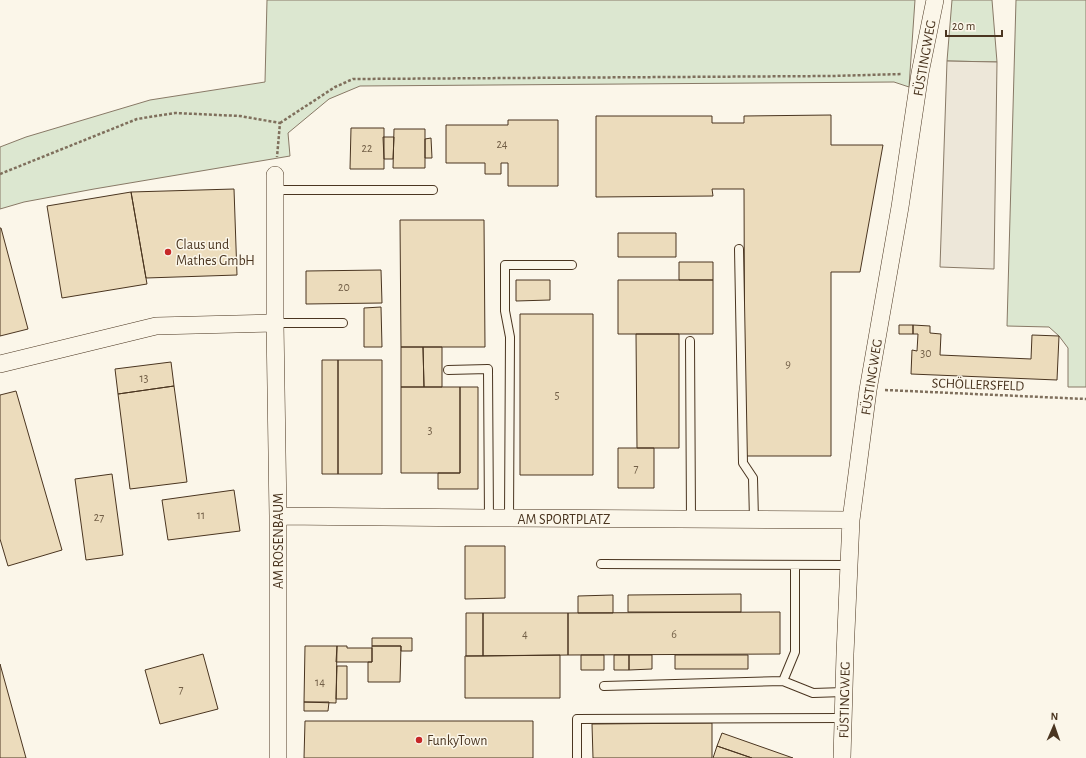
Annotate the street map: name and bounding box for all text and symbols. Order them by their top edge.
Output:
scale bar [946,12,1002,38]
street label: FÜSTINGWEG [908,19,939,97]
text: 20 m [952,20,975,32]
house number: 24 [496,138,508,150]
house number: 22 [362,142,373,154]
place label: Claus und Mathes GmbH [176,238,255,268]
marker: Claus und Mathes GmbH [163,247,173,257]
house number: 20 [338,281,350,293]
street label: FÜSTINGWEG [856,338,885,416]
house number: 30 [920,347,932,359]
house number: 9 [785,358,791,370]
house number: 13 [139,372,149,384]
street label: SCHÖLLERSFELD [931,373,1025,394]
house number: 5 [554,389,560,401]
house number: 3 [428,424,433,436]
house number: 7 [633,462,639,474]
street label: AM ROSENBAUM [272,493,286,589]
house number: 11 [197,509,205,521]
house number: 27 [94,511,104,523]
street label: AM SPORTPLATZ [517,513,611,527]
house number: 4 [522,628,528,640]
house number: 6 [671,628,677,640]
street label: FÜSTINGWEG [834,661,853,739]
house number: 14 [315,676,325,688]
house number: 7 [178,683,184,695]
north arrow [1034,706,1074,746]
text: N [1050,711,1058,722]
place label: FunkyTown [427,734,487,748]
marker: FunkyTown [414,735,424,745]

